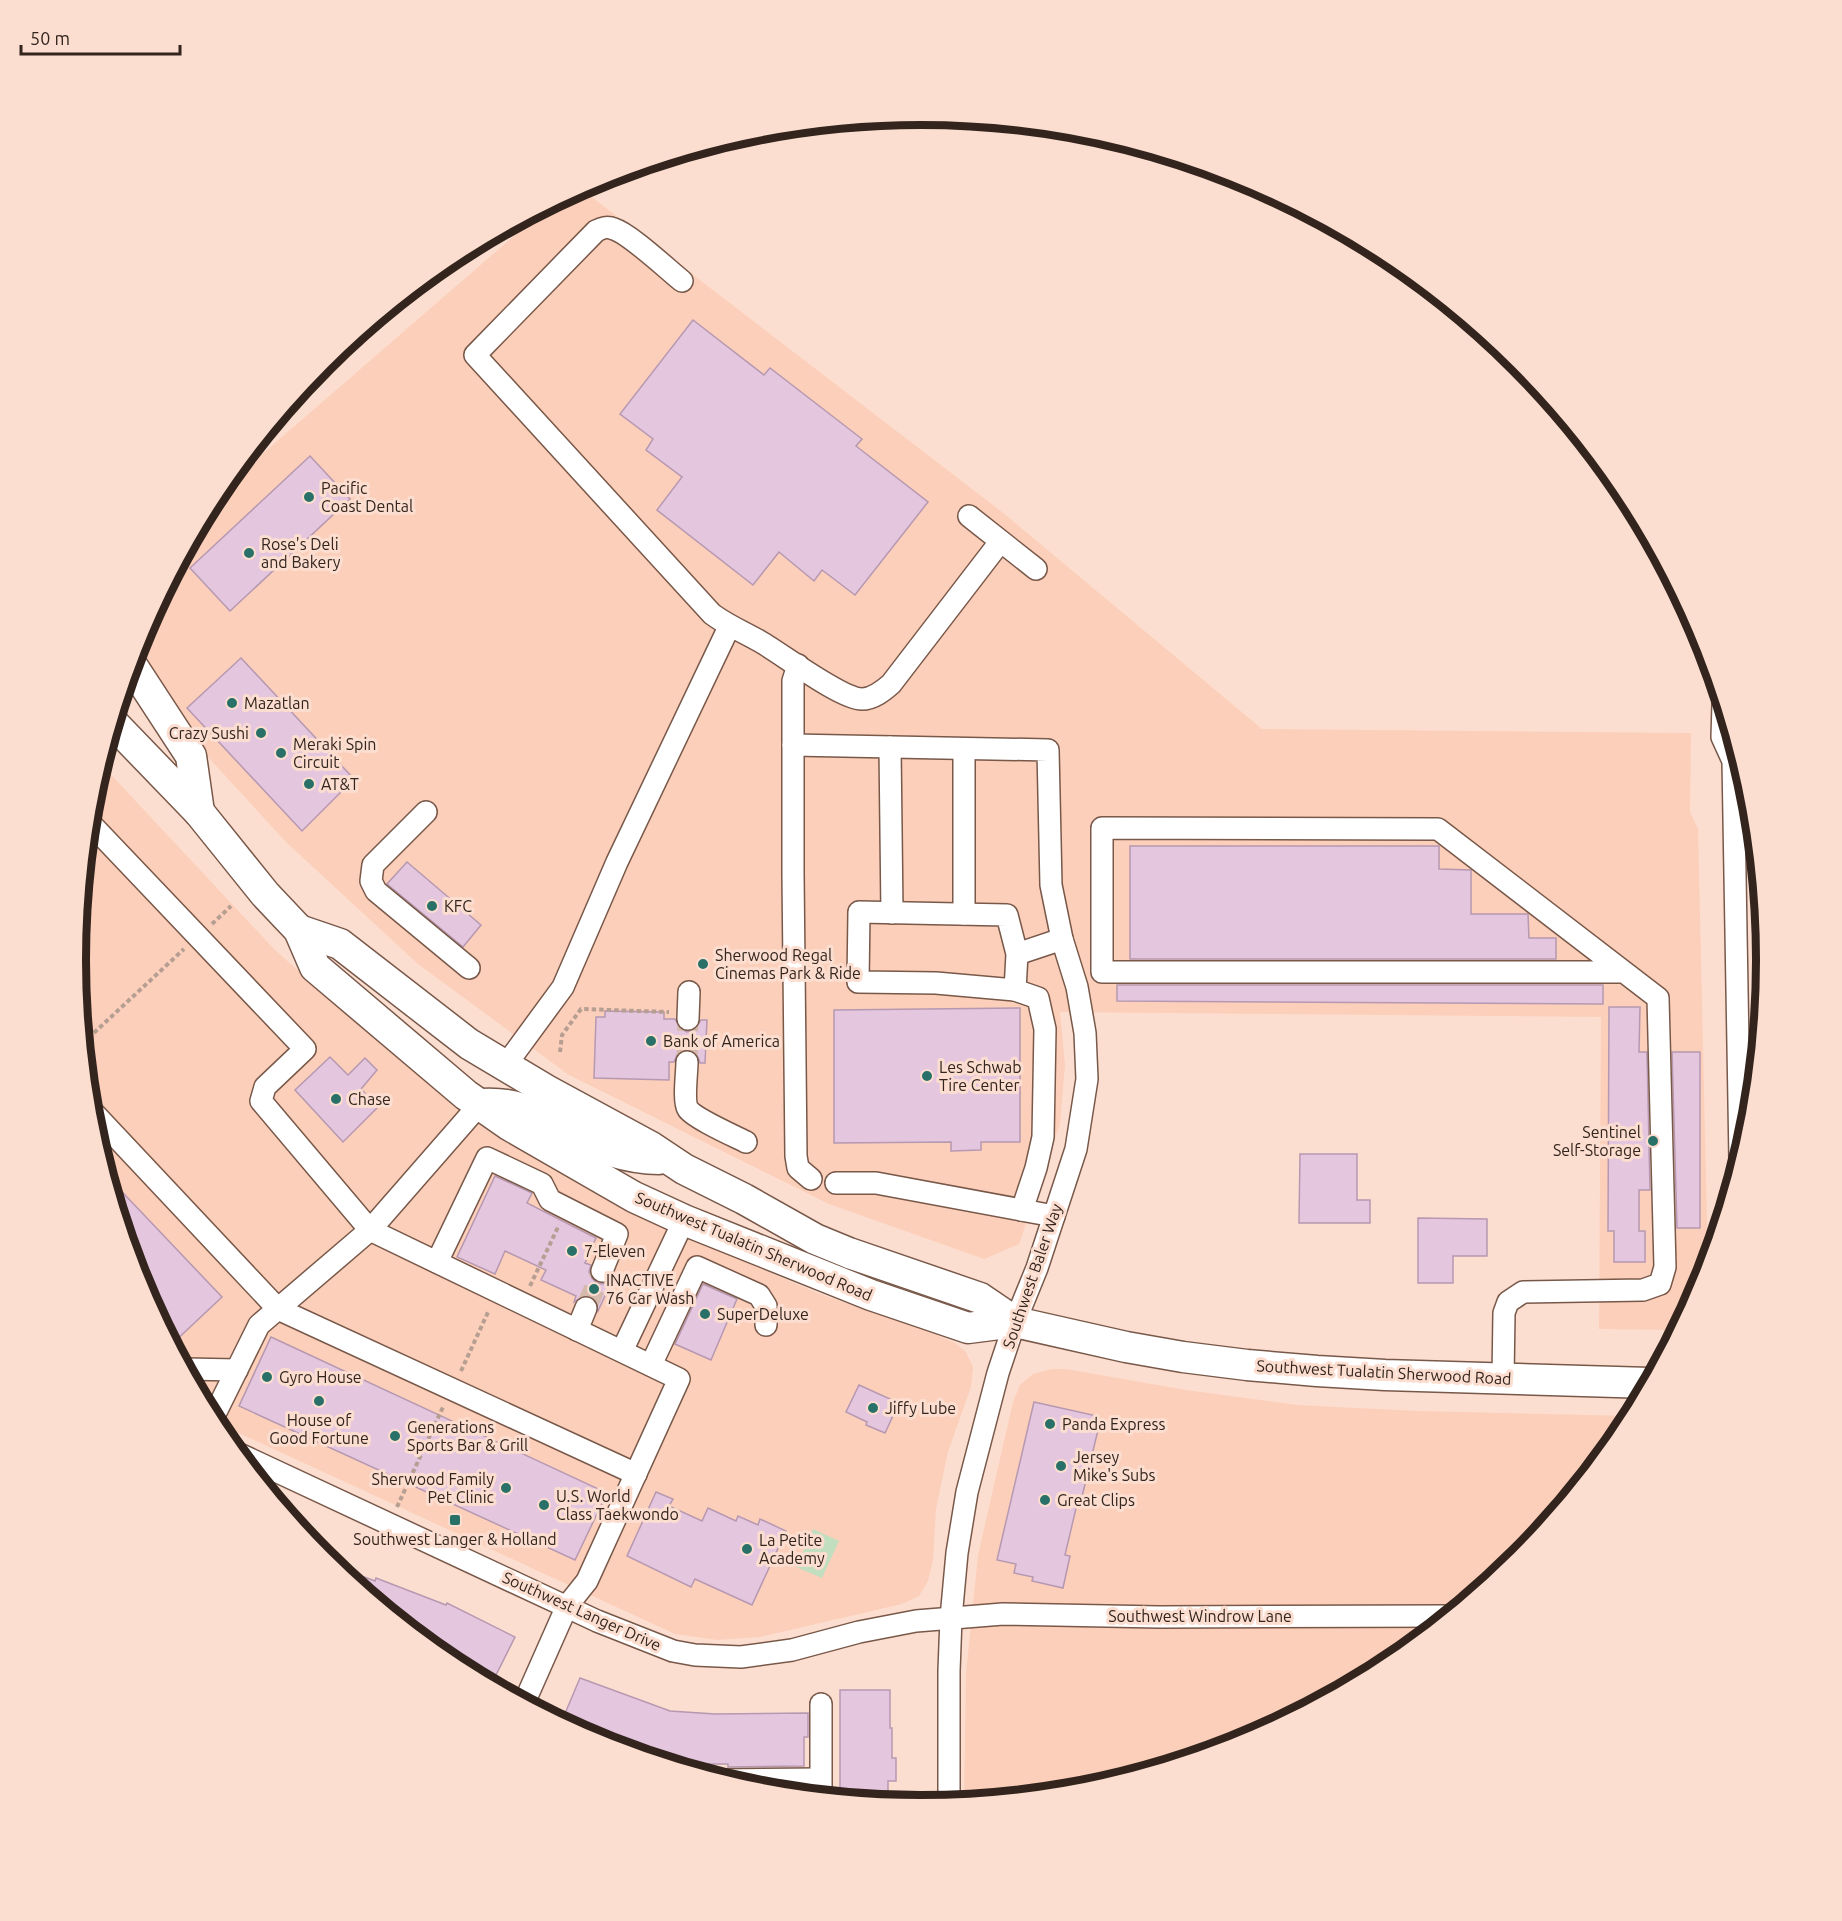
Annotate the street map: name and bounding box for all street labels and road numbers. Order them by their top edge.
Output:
street label: Southwest Tualatin Sherwood Road [633,1188,875,1304]
street label: Southwest Baler Way [999,1201,1065,1351]
street label: Southwest Tualatin Sherwood Road [1256,1356,1512,1388]
street label: Southwest Langer Drive [500,1568,664,1654]
street label: Southwest Windrow Lane [1108,1607,1292,1625]

